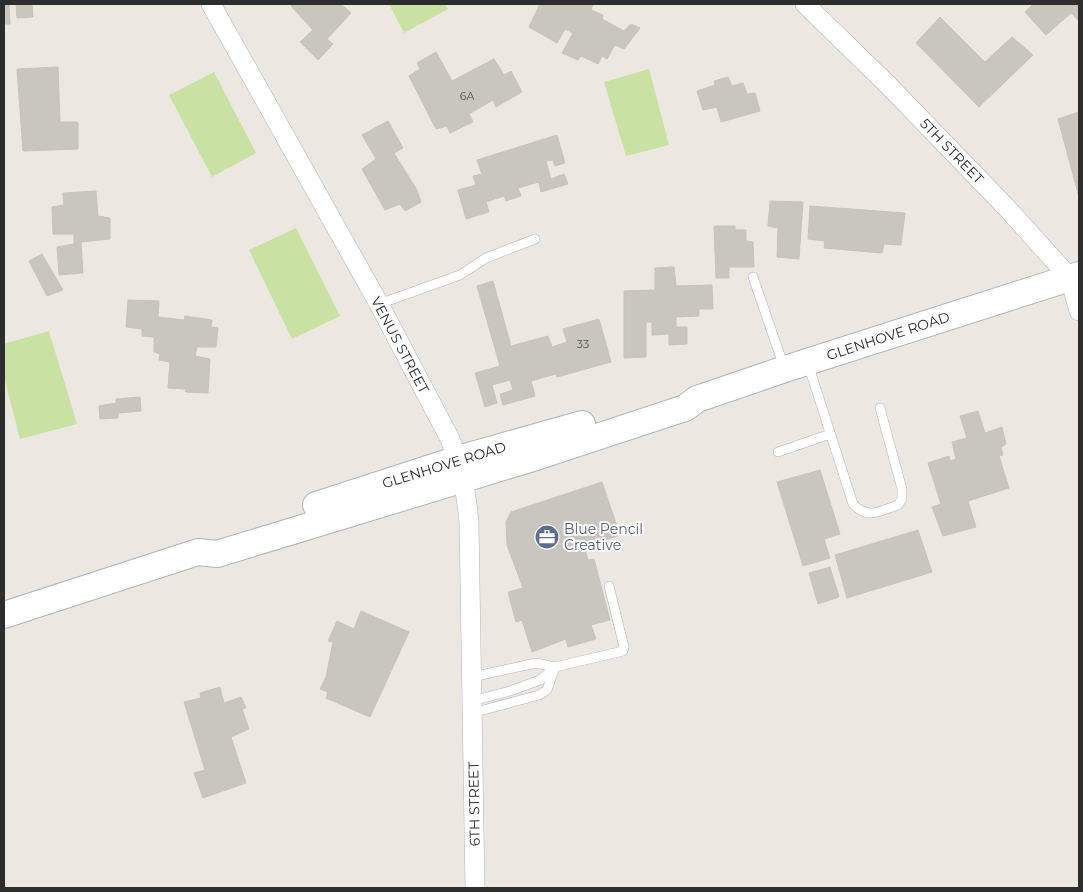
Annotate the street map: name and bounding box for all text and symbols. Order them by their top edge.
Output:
house number: 6A [460,89,474,103]
street label: 5TH STREET [916,114,988,188]
street label: VENUS STREET [367,294,433,396]
street label: GLENHOVE ROAD [824,308,952,364]
house number: 33 [577,337,589,351]
street label: GLENHOVE ROAD [380,438,508,492]
place label: Blue Pencil Creative [564,520,643,554]
office icon: Blue Pencil Creative [534,524,560,550]
street label: 6TH STREET [464,761,484,847]

